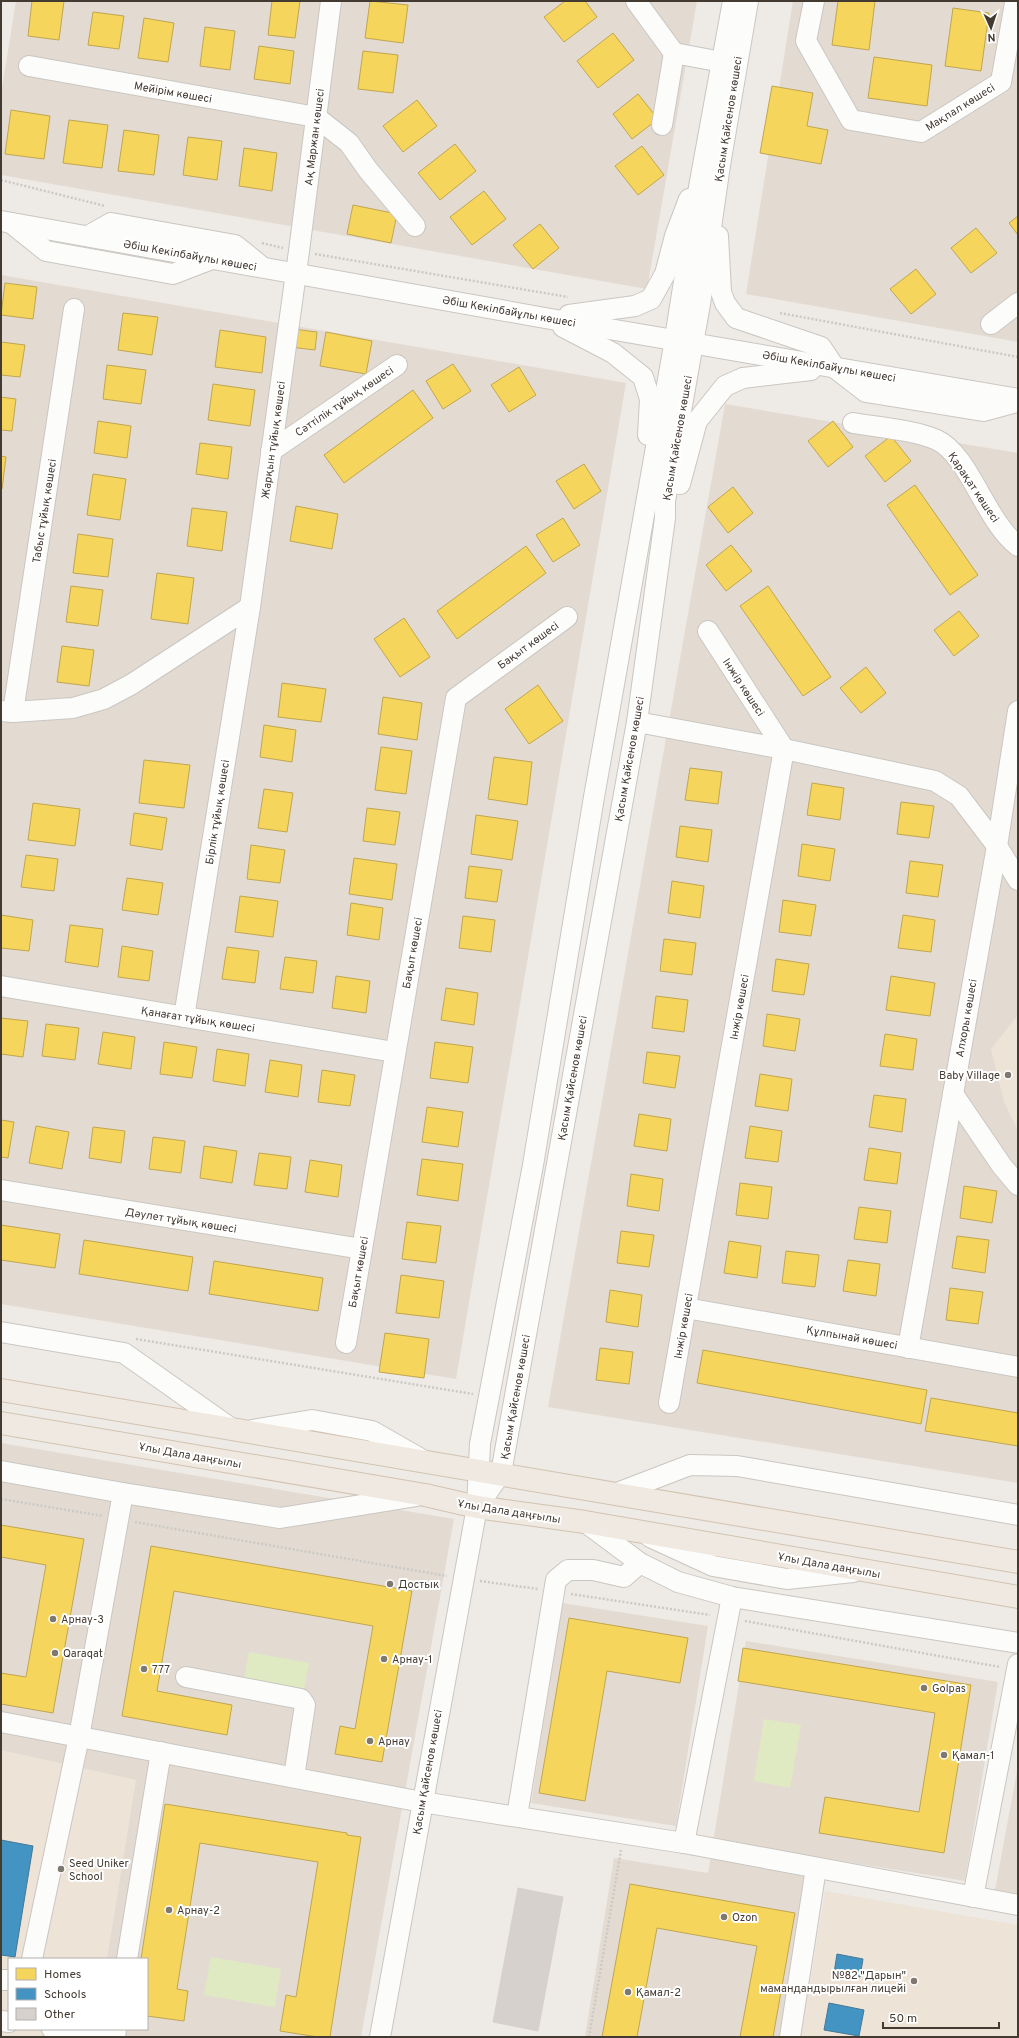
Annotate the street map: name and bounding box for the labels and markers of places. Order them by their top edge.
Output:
place label: Baby Village [939,1069,1000,1083]
marker: Baby Village [1003,1070,1013,1080]
place label: Достык [398,1578,439,1592]
marker: Достык [385,1579,395,1589]
place label: Арнау-3 [61,1613,104,1627]
marker: Арнау-3 [48,1614,58,1624]
place label: Qaraqat [63,1647,103,1661]
marker: Qaraqat [50,1648,60,1658]
place label: Арнау-1 [392,1653,432,1667]
marker: Арнау-1 [379,1654,389,1664]
place label: 777 [152,1663,170,1677]
marker: 777 [139,1664,149,1674]
place label: Golpas [932,1682,966,1696]
marker: Golpas [919,1683,929,1693]
place label: Арнау [378,1735,410,1749]
marker: Арнау [365,1736,375,1746]
place label: Қамал-1 [952,1749,994,1763]
marker: Қамал-1 [939,1750,949,1760]
place label: Seed Uniker School [69,1857,129,1884]
marker: Seed Uniker School [56,1864,66,1874]
place label: Арнау-2 [177,1904,220,1918]
marker: Арнау-2 [164,1905,174,1915]
place label: Ozon [732,1911,758,1925]
marker: Ozon [719,1912,729,1922]
place label: №82 "Дарын" мамандандырылған лицейі [760,1969,906,1996]
marker: №82 "Дарын" мамандандырылған лицейі [909,1976,919,1986]
place label: Қамал-2 [636,1986,681,2000]
marker: Қамал-2 [623,1987,633,1997]

